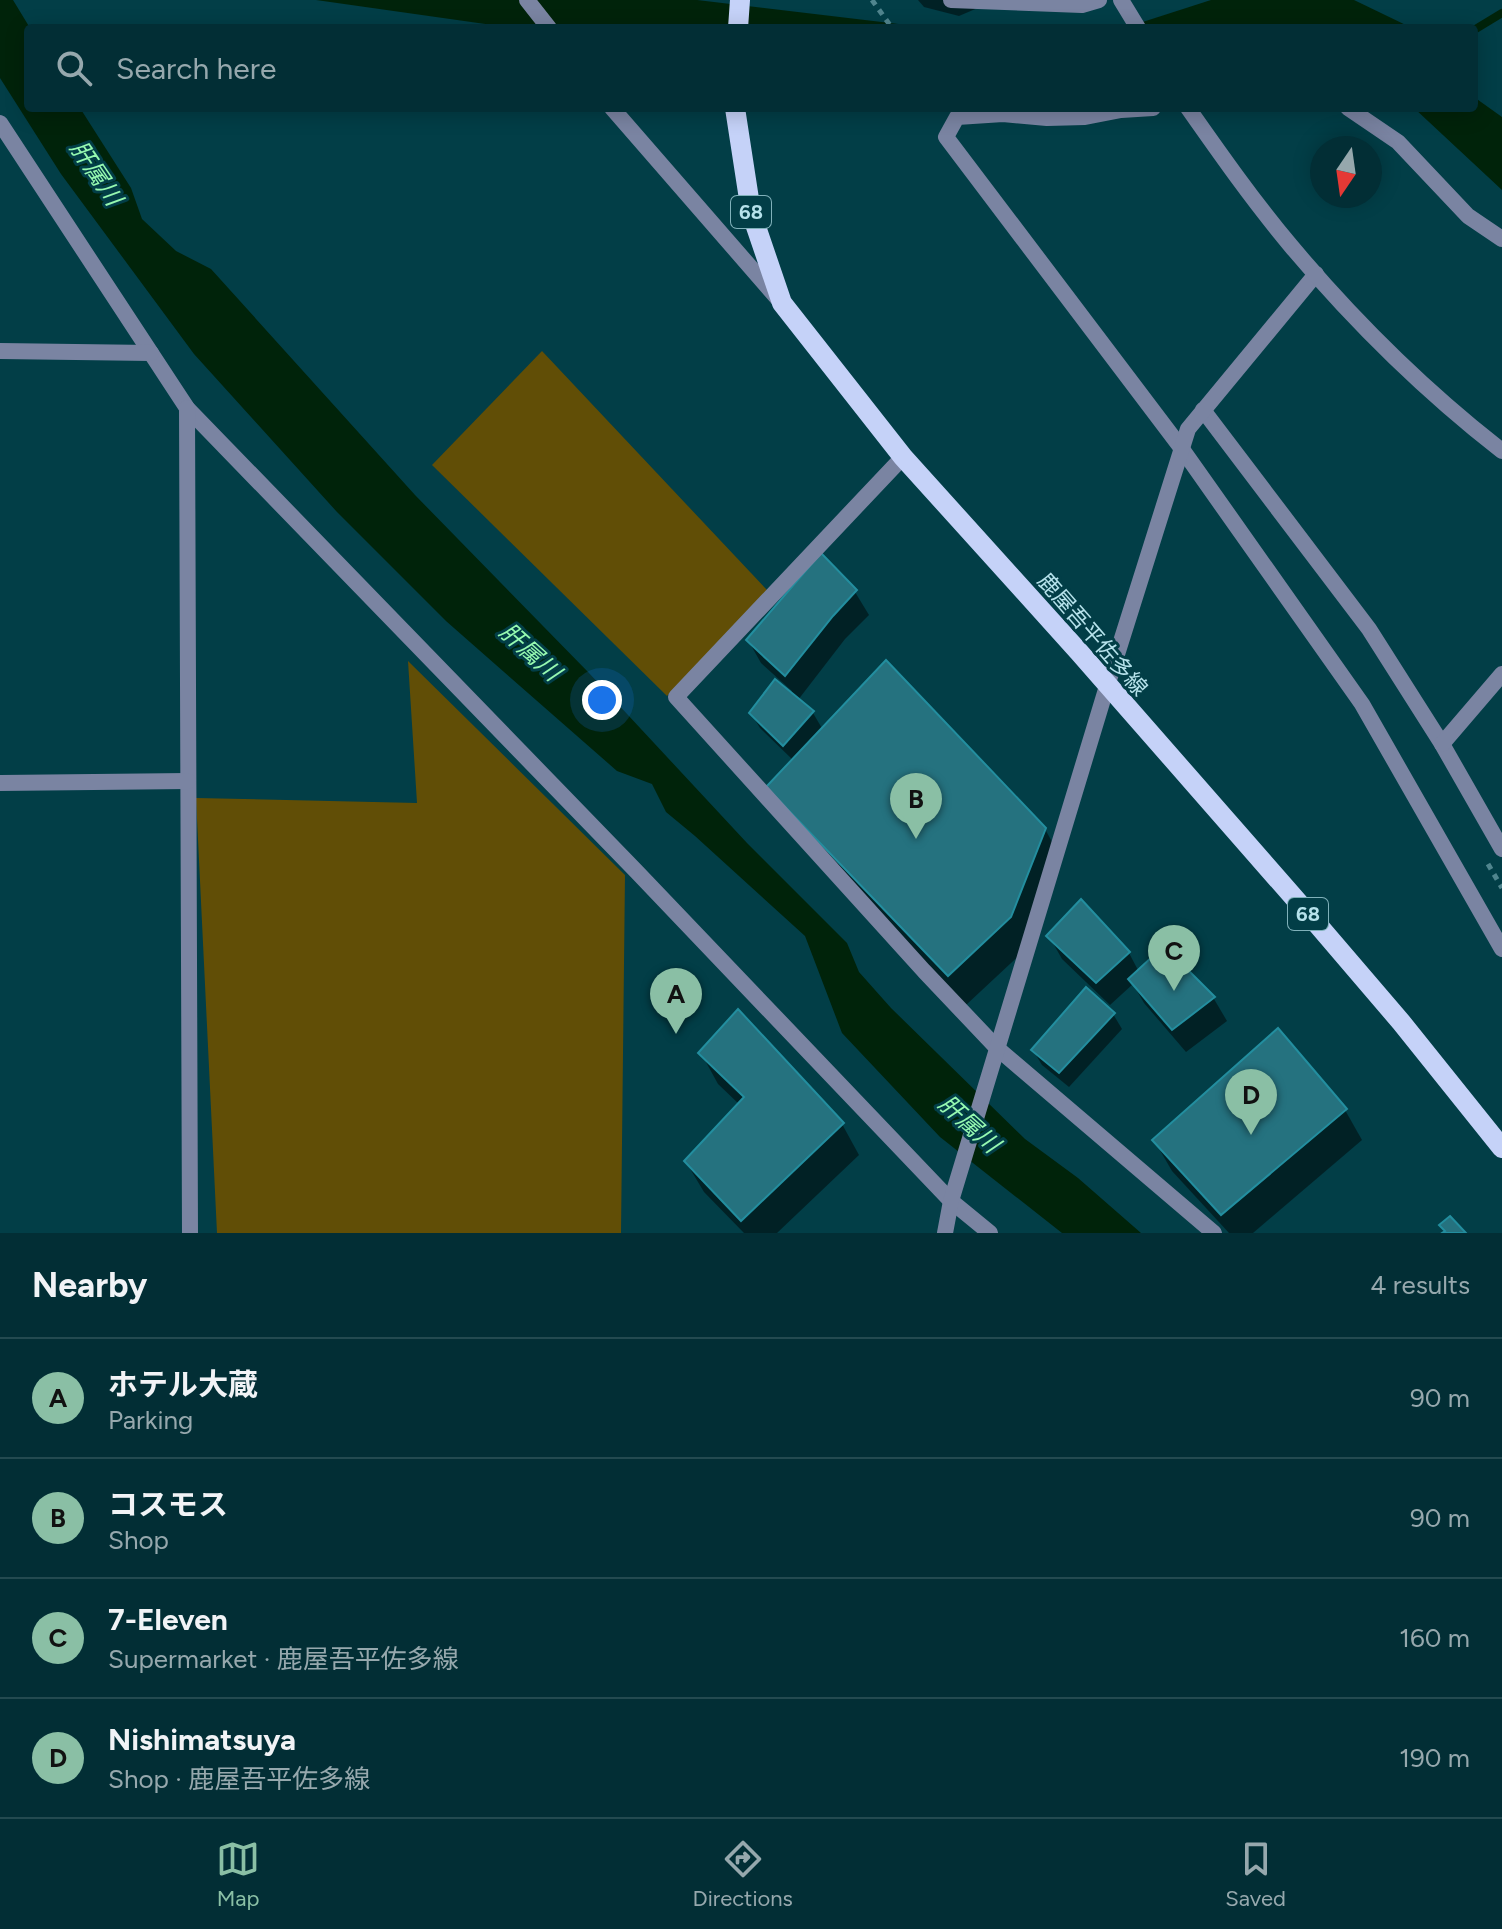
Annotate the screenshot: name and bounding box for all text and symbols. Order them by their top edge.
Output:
search box [24,24,1478,112]
icon: search [52,46,96,90]
text: Search here [116,50,276,87]
water label: 肝属川 [64,135,130,213]
north arrow [1310,136,1382,208]
road number: 68 [731,196,771,228]
street label: 鹿屋吾平佐多線 [1032,567,1153,701]
water label: 肝属川 [494,617,569,689]
your location [582,680,622,720]
pin: B [890,773,942,839]
road number: 68 [1288,898,1328,930]
pin: C [1148,925,1200,991]
pin: A [650,968,702,1034]
pin: D [1225,1069,1277,1135]
water label: 肝属川 [933,1089,1008,1161]
text: Nearby [32,1265,147,1306]
text: 4 results [1370,1269,1470,1301]
text: ホテル大蔵 [108,1366,258,1403]
text: A [49,1382,67,1414]
text: 90 m [1410,1382,1470,1414]
text: Parking [108,1404,193,1436]
text: コスモス [108,1486,228,1523]
text: B [50,1502,66,1534]
text: 90 m [1410,1502,1470,1534]
text: Shop [108,1524,169,1556]
text: 7-Eleven [108,1601,228,1638]
text: C [49,1622,67,1654]
text: 160 m [1399,1622,1470,1654]
text: Supermarket · 鹿屋吾平佐多線 [108,1643,459,1675]
text: Nishimatsuya [108,1721,296,1758]
text: D [49,1742,67,1774]
text: 190 m [1399,1742,1470,1774]
text: Shop · 鹿屋吾平佐多線 [108,1763,370,1795]
tab: Map [216,1837,260,1912]
tab: Directions [693,1837,793,1912]
tab: Saved [1225,1837,1286,1912]

